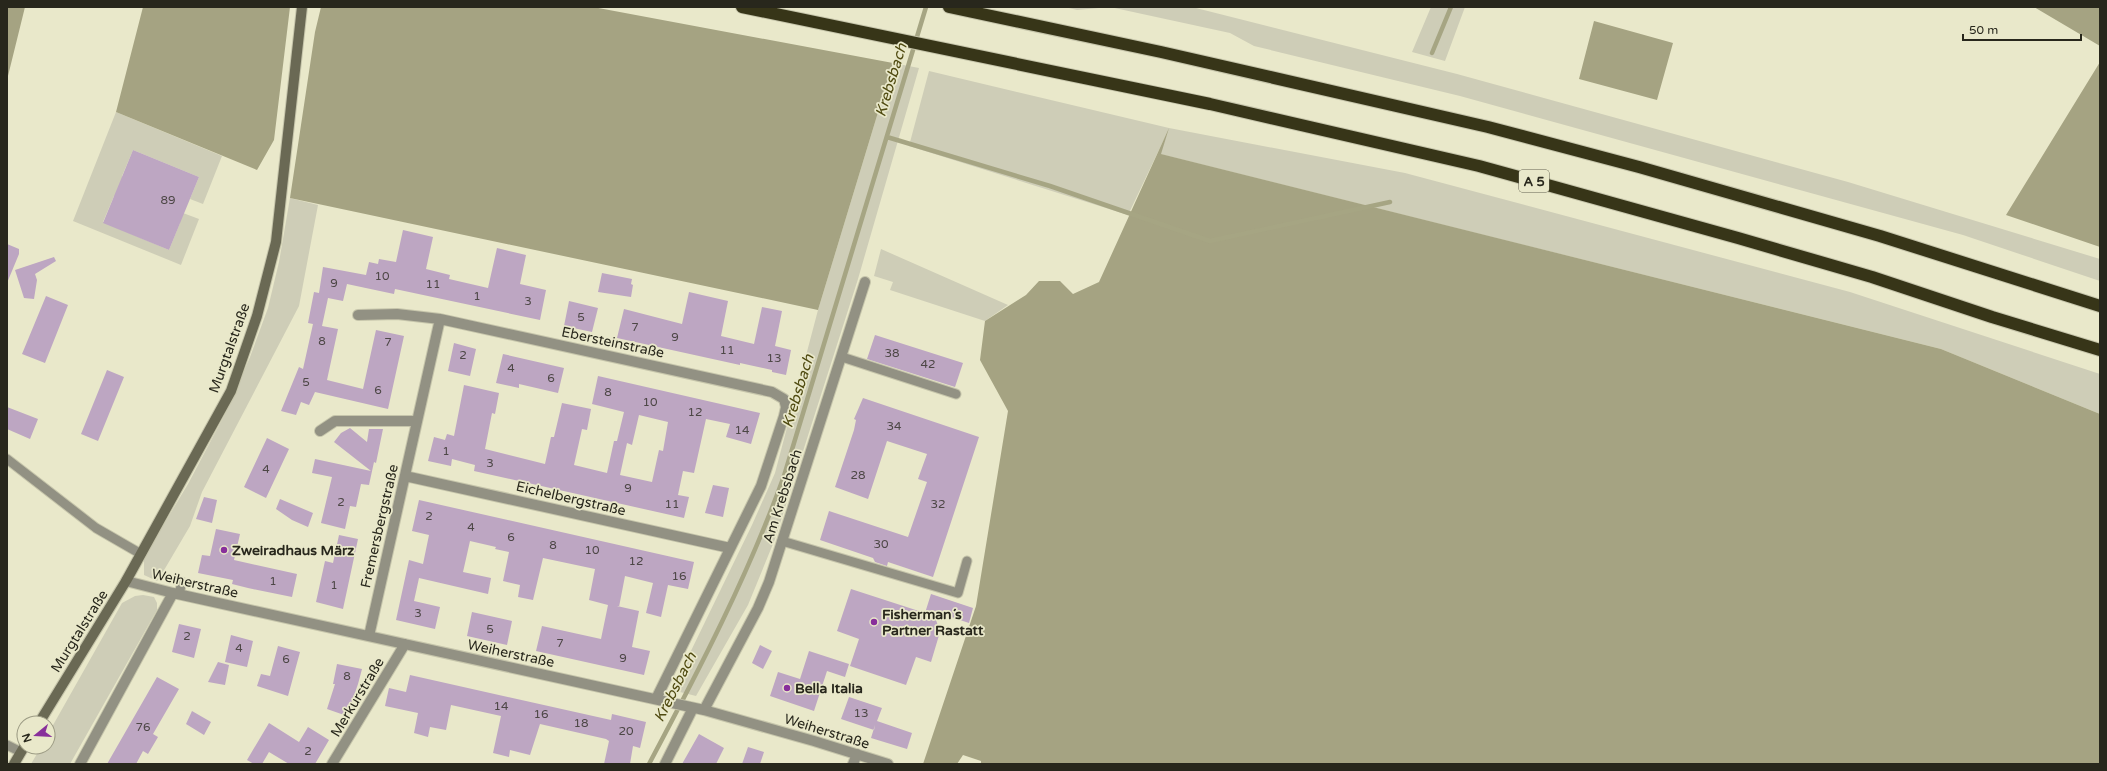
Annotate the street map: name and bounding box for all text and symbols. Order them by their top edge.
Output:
scale bar [1963,16,2081,42]
text: 50 m [1969,23,1998,37]
water label: Krebsbach [871,40,911,119]
road number: A 5 [1519,170,1549,192]
house number: 89 [160,193,176,207]
house number: 10 [374,269,390,283]
house number: 9 [330,276,338,290]
house number: 11 [425,277,441,291]
house number: 1 [473,289,481,303]
house number: 3 [524,294,532,308]
street label: Murgtalstraße [205,301,254,395]
house number: 5 [577,310,585,324]
house number: 7 [631,320,639,334]
street label: Ebersteinstraße [560,323,666,362]
house number: 9 [671,330,679,344]
house number: 8 [318,334,326,348]
house number: 7 [384,335,392,349]
house number: 11 [719,343,735,357]
house number: 38 [884,346,900,360]
house number: 2 [459,348,467,362]
house number: 13 [766,351,782,365]
water label: Krebsbach [778,351,818,430]
house number: 42 [920,357,936,371]
house number: 4 [507,361,515,375]
house number: 6 [547,371,555,385]
house number: 5 [302,375,310,389]
house number: 6 [374,383,382,397]
house number: 8 [604,385,612,399]
house number: 10 [642,395,658,409]
house number: 12 [687,405,703,419]
house number: 34 [886,419,902,433]
house number: 14 [734,423,750,437]
house number: 1 [442,444,450,458]
street label: Am Krebsbach [759,447,806,545]
house number: 3 [486,456,494,470]
house number: 4 [262,462,270,476]
street label: Fremersbergstraße [357,463,402,590]
house number: 28 [850,468,866,482]
street label: Eichelbergstraße [514,478,628,519]
house number: 9 [624,481,632,495]
house number: 2 [337,495,345,509]
house number: 11 [664,497,680,511]
house number: 32 [930,497,946,511]
house number: 2 [425,509,433,523]
house number: 4 [467,520,475,534]
house number: 6 [507,530,515,544]
house number: 30 [873,537,889,551]
house number: 8 [549,538,557,552]
place label: Zweiradhaus März [232,542,354,559]
house number: 10 [584,543,600,557]
marker: Zweiradhaus März [219,545,229,555]
house number: 12 [628,554,644,568]
street label: Weiherstraße [150,565,240,602]
house number: 16 [671,569,687,583]
house number: 1 [269,574,277,588]
house number: 1 [330,578,338,592]
street label: Murgtalstraße [47,587,112,676]
house number: 3 [414,606,422,620]
place label: Fisherman´s Partner Rastatt [882,606,984,639]
marker: Fisherman´s Partner Rastatt [869,617,879,627]
house number: 5 [486,622,494,636]
house number: 2 [183,629,191,643]
street label: Weiherstraße [466,636,556,671]
house number: 7 [556,636,564,650]
house number: 4 [235,641,243,655]
water label: Krebsbach [650,648,701,725]
house number: 9 [619,651,627,665]
house number: 6 [282,652,290,666]
street label: Merkurstraße [327,654,388,740]
house number: 8 [343,669,351,683]
place label: Bella Italia [795,680,863,697]
marker: Bella Italia [782,683,792,693]
house number: 14 [493,699,509,713]
house number: 13 [853,706,869,720]
house number: 16 [533,707,549,721]
street label: Weiherstraße [782,710,872,753]
north arrow [16,715,56,755]
house number: 18 [573,716,589,730]
house number: 76 [135,720,151,734]
house number: 20 [618,724,634,738]
text: N [19,732,35,744]
house number: 2 [304,744,312,758]

